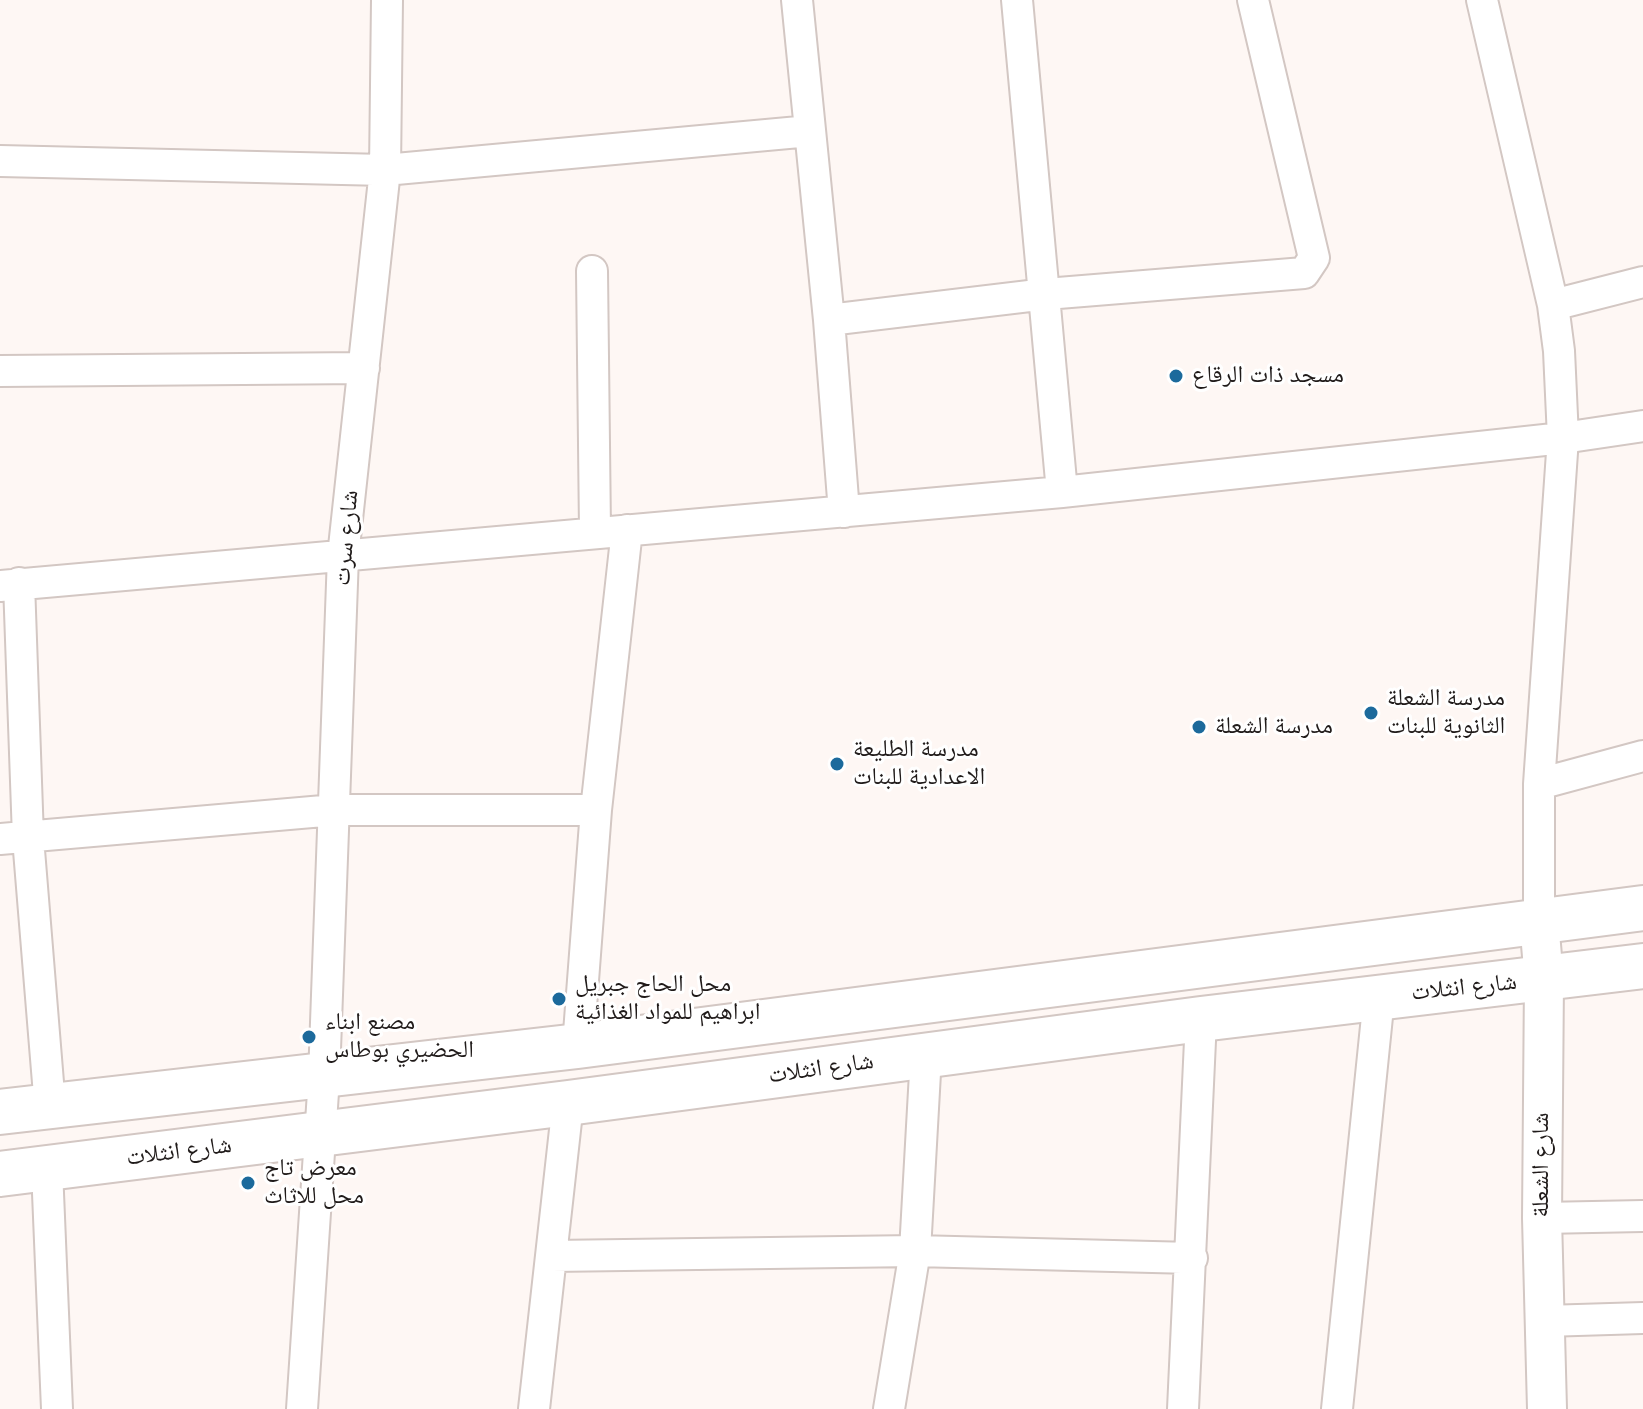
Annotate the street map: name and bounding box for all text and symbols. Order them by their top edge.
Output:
place label: مسجد ذات الرقاع [1192,362,1344,390]
marker: مسجد ذات الرقاع [1167,367,1185,385]
street label: شارع سرت [328,489,366,587]
place label: مدرسة الشعلة الثانوية للبنات [1387,685,1505,741]
marker: مدرسة الشعلة الثانوية للبنات [1362,704,1380,722]
place label: مدرسة الشعلة [1215,713,1333,741]
marker: مدرسة الشعلة [1190,718,1208,736]
place label: مدرسة الطليعة الاعدادية للبنات [853,736,985,792]
marker: مدرسة الطليعة الاعدادية للبنات [828,755,846,773]
street label: شارع انثلات [1410,968,1518,1008]
place label: محل الحاج جبريل ابراهيم للمواد الغذائية [575,971,760,1027]
marker: محل الحاج جبريل ابراهيم للمواد الغذائية [550,990,568,1008]
place label: مصنع ابناء الحضيري بوطاس [325,1009,474,1065]
marker: مصنع ابناء الحضيري بوطاس [300,1028,318,1046]
street label: شارع انثلات [767,1047,875,1091]
street label: شارع الشعلة [1528,1112,1556,1218]
street label: شارع انثلات [125,1131,233,1173]
place label: معرض تاج محل للاثاث [264,1155,364,1211]
marker: معرض تاج محل للاثاث [239,1174,257,1192]

